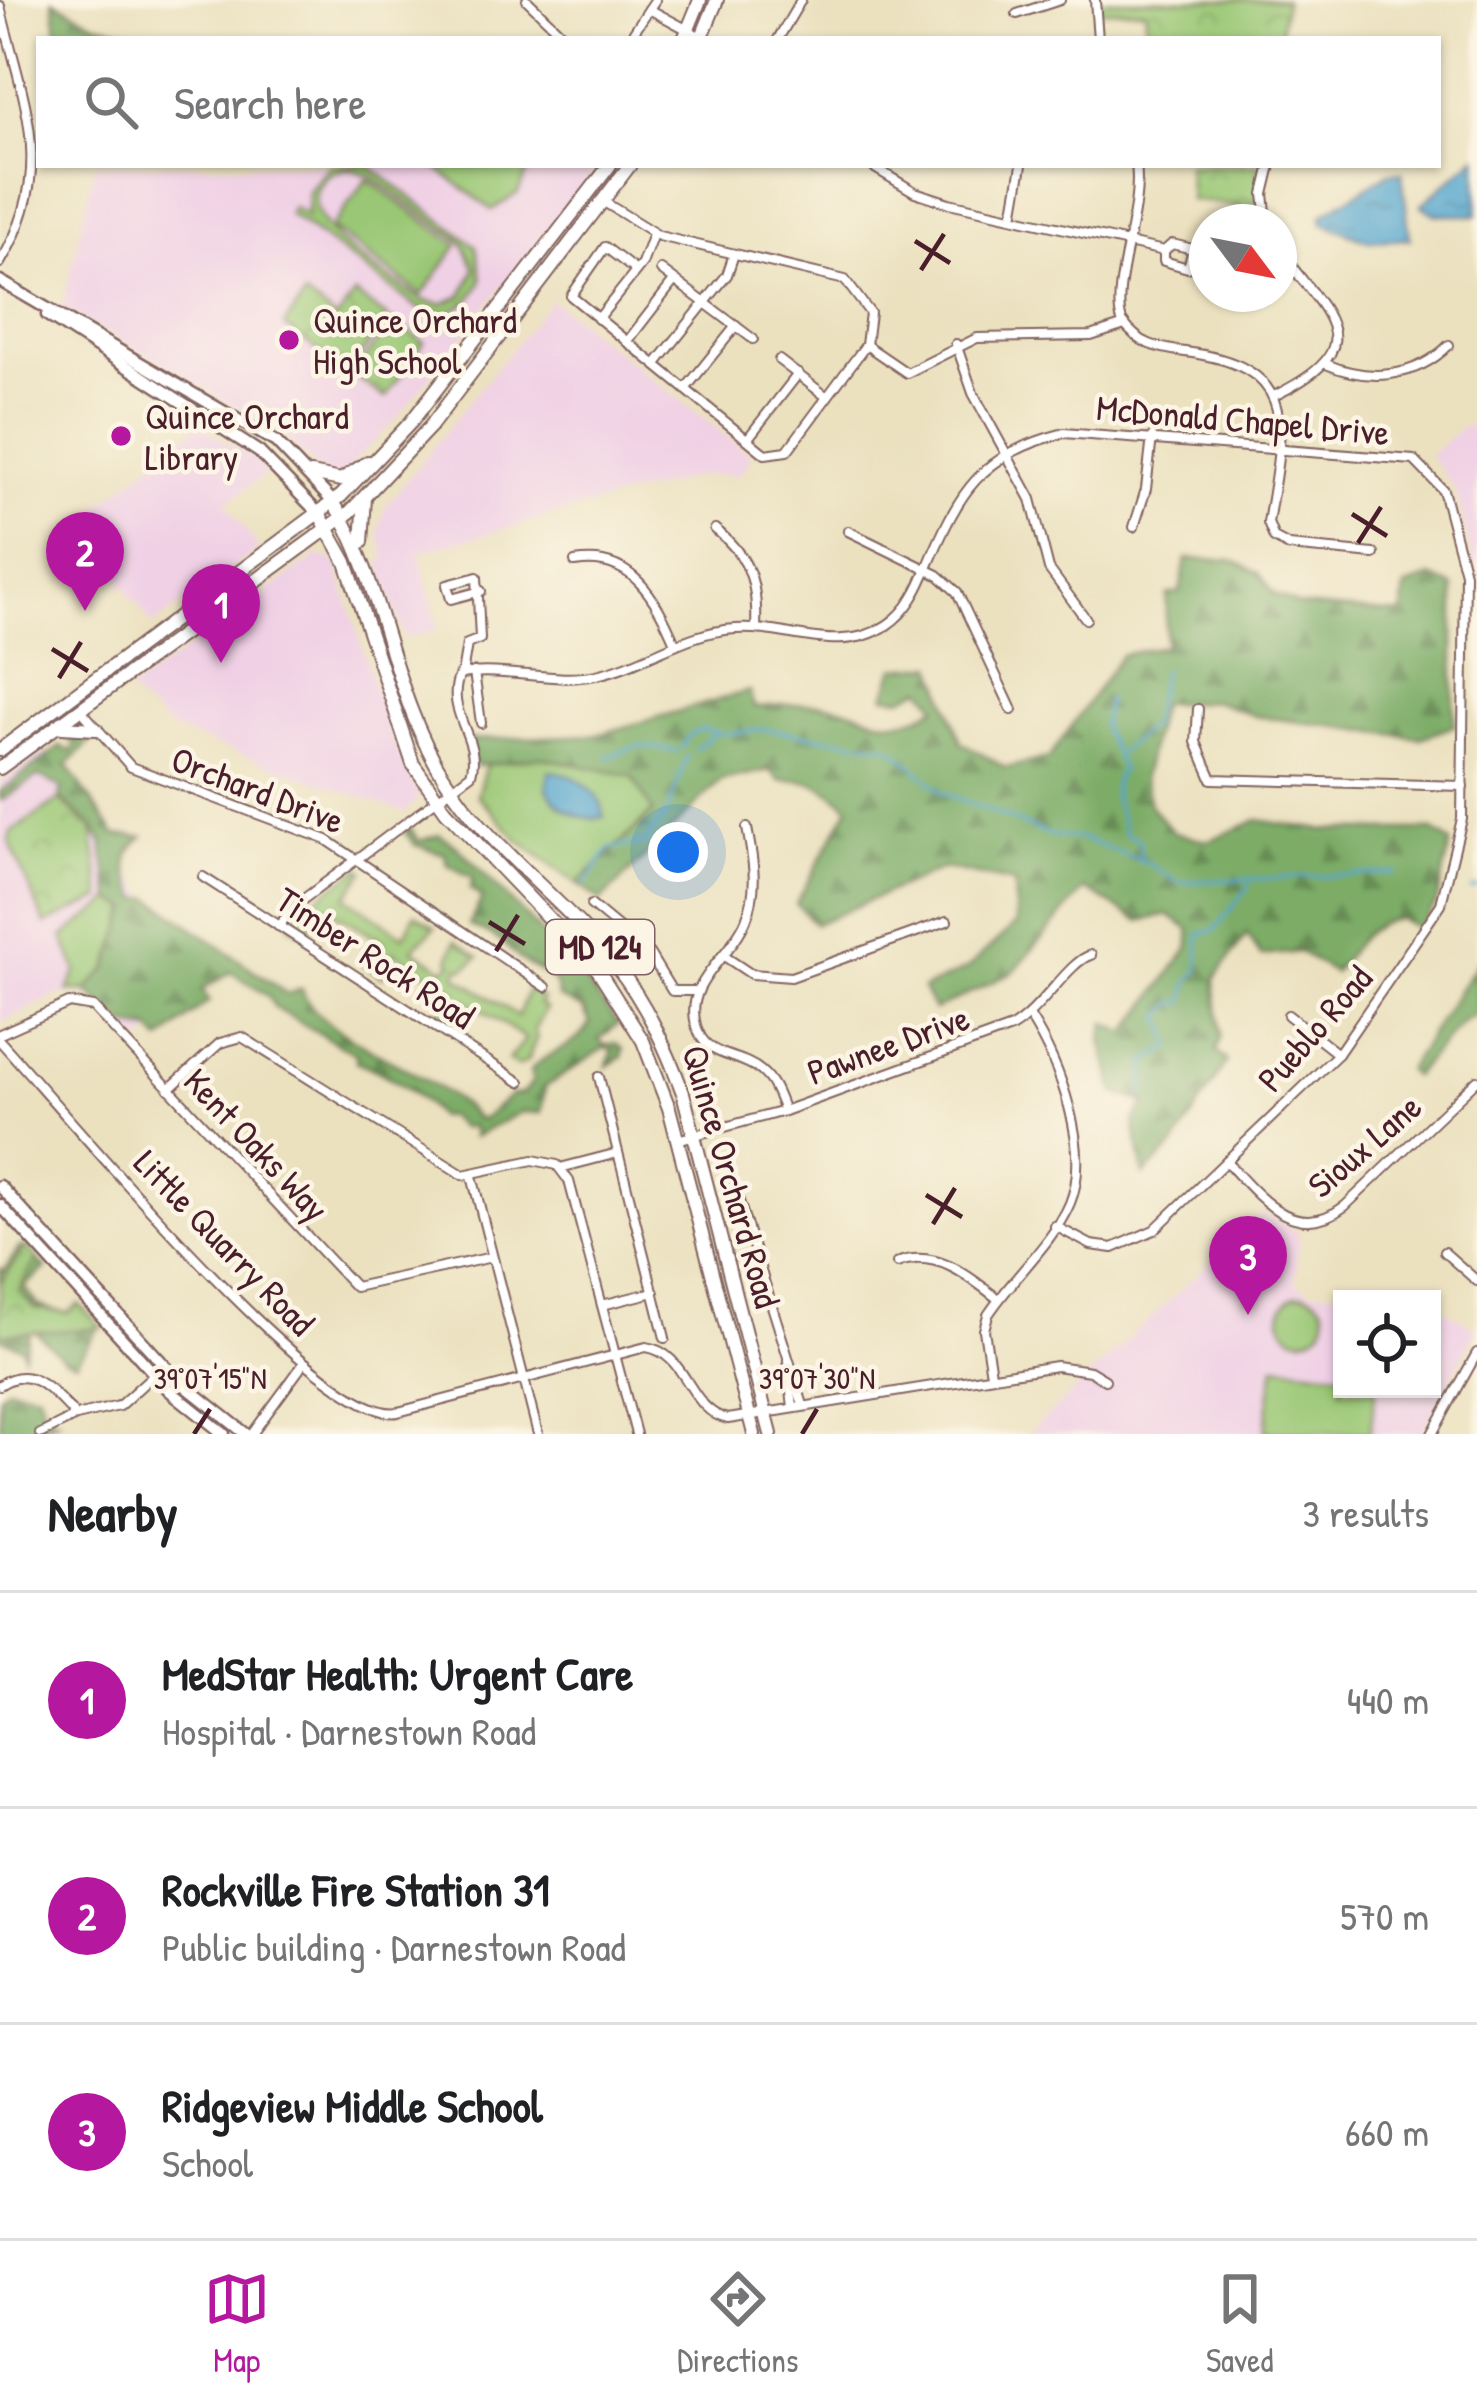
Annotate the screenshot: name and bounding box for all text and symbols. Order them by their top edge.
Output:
search box [36,36,1441,168]
icon: search [78,69,144,135]
text: Search here [174,72,366,133]
north arrow [1189,204,1297,312]
place label: Quince Orchard High School [313,295,517,385]
marker: Quince Orchard High School [276,327,302,353]
street label: McDonald Chapel Drive [1095,382,1391,456]
place label: Quince Orchard Library [145,391,349,481]
marker: Quince Orchard Library [108,423,134,449]
pin: 2 [46,512,124,611]
pin: 1 [182,564,260,663]
street label: Orchard Drive [165,734,351,844]
your location [648,822,708,882]
street label: Timber Rock Road [267,874,485,1040]
road number: MD 124 [546,920,654,974]
street label: Pueblo Road [1246,954,1382,1102]
street label: Pawnee Drive [800,992,976,1096]
street label: Quince Orchard Road [671,1039,793,1313]
street label: Kent Oaks Way [173,1057,341,1231]
street label: Sioux Lane [1297,1082,1431,1208]
street label: Little Quarry Road [124,1138,326,1346]
pin: 3 [1209,1216,1287,1315]
map controls [1333,1290,1441,1398]
button: locate [1333,1290,1441,1398]
text: 39°07'15"N [153,1358,267,1398]
text: 39°07'30"N [759,1358,875,1398]
text: Nearby [48,1478,178,1547]
text: 3 results [1303,1486,1429,1539]
text: MedStar Health: Urgent Care [162,1643,633,1704]
text: 1 [80,1673,94,1726]
text: 440 m [1347,1673,1429,1726]
text: Hospital · Darnestown Road [162,1704,536,1757]
text: Rockville Fire Station 31 [162,1859,550,1920]
text: 2 [78,1889,96,1942]
text: 570 m [1340,1889,1429,1942]
text: Public building · Darnestown Road [162,1920,626,1973]
text: Ridgeview Middle School [162,2075,543,2136]
text: 3 [78,2105,96,2158]
text: 660 m [1345,2105,1429,2158]
text: School [162,2136,253,2189]
tab: Map [204,2266,270,2382]
tab: Directions [677,2266,799,2382]
tab: Saved [1206,2266,1273,2382]

